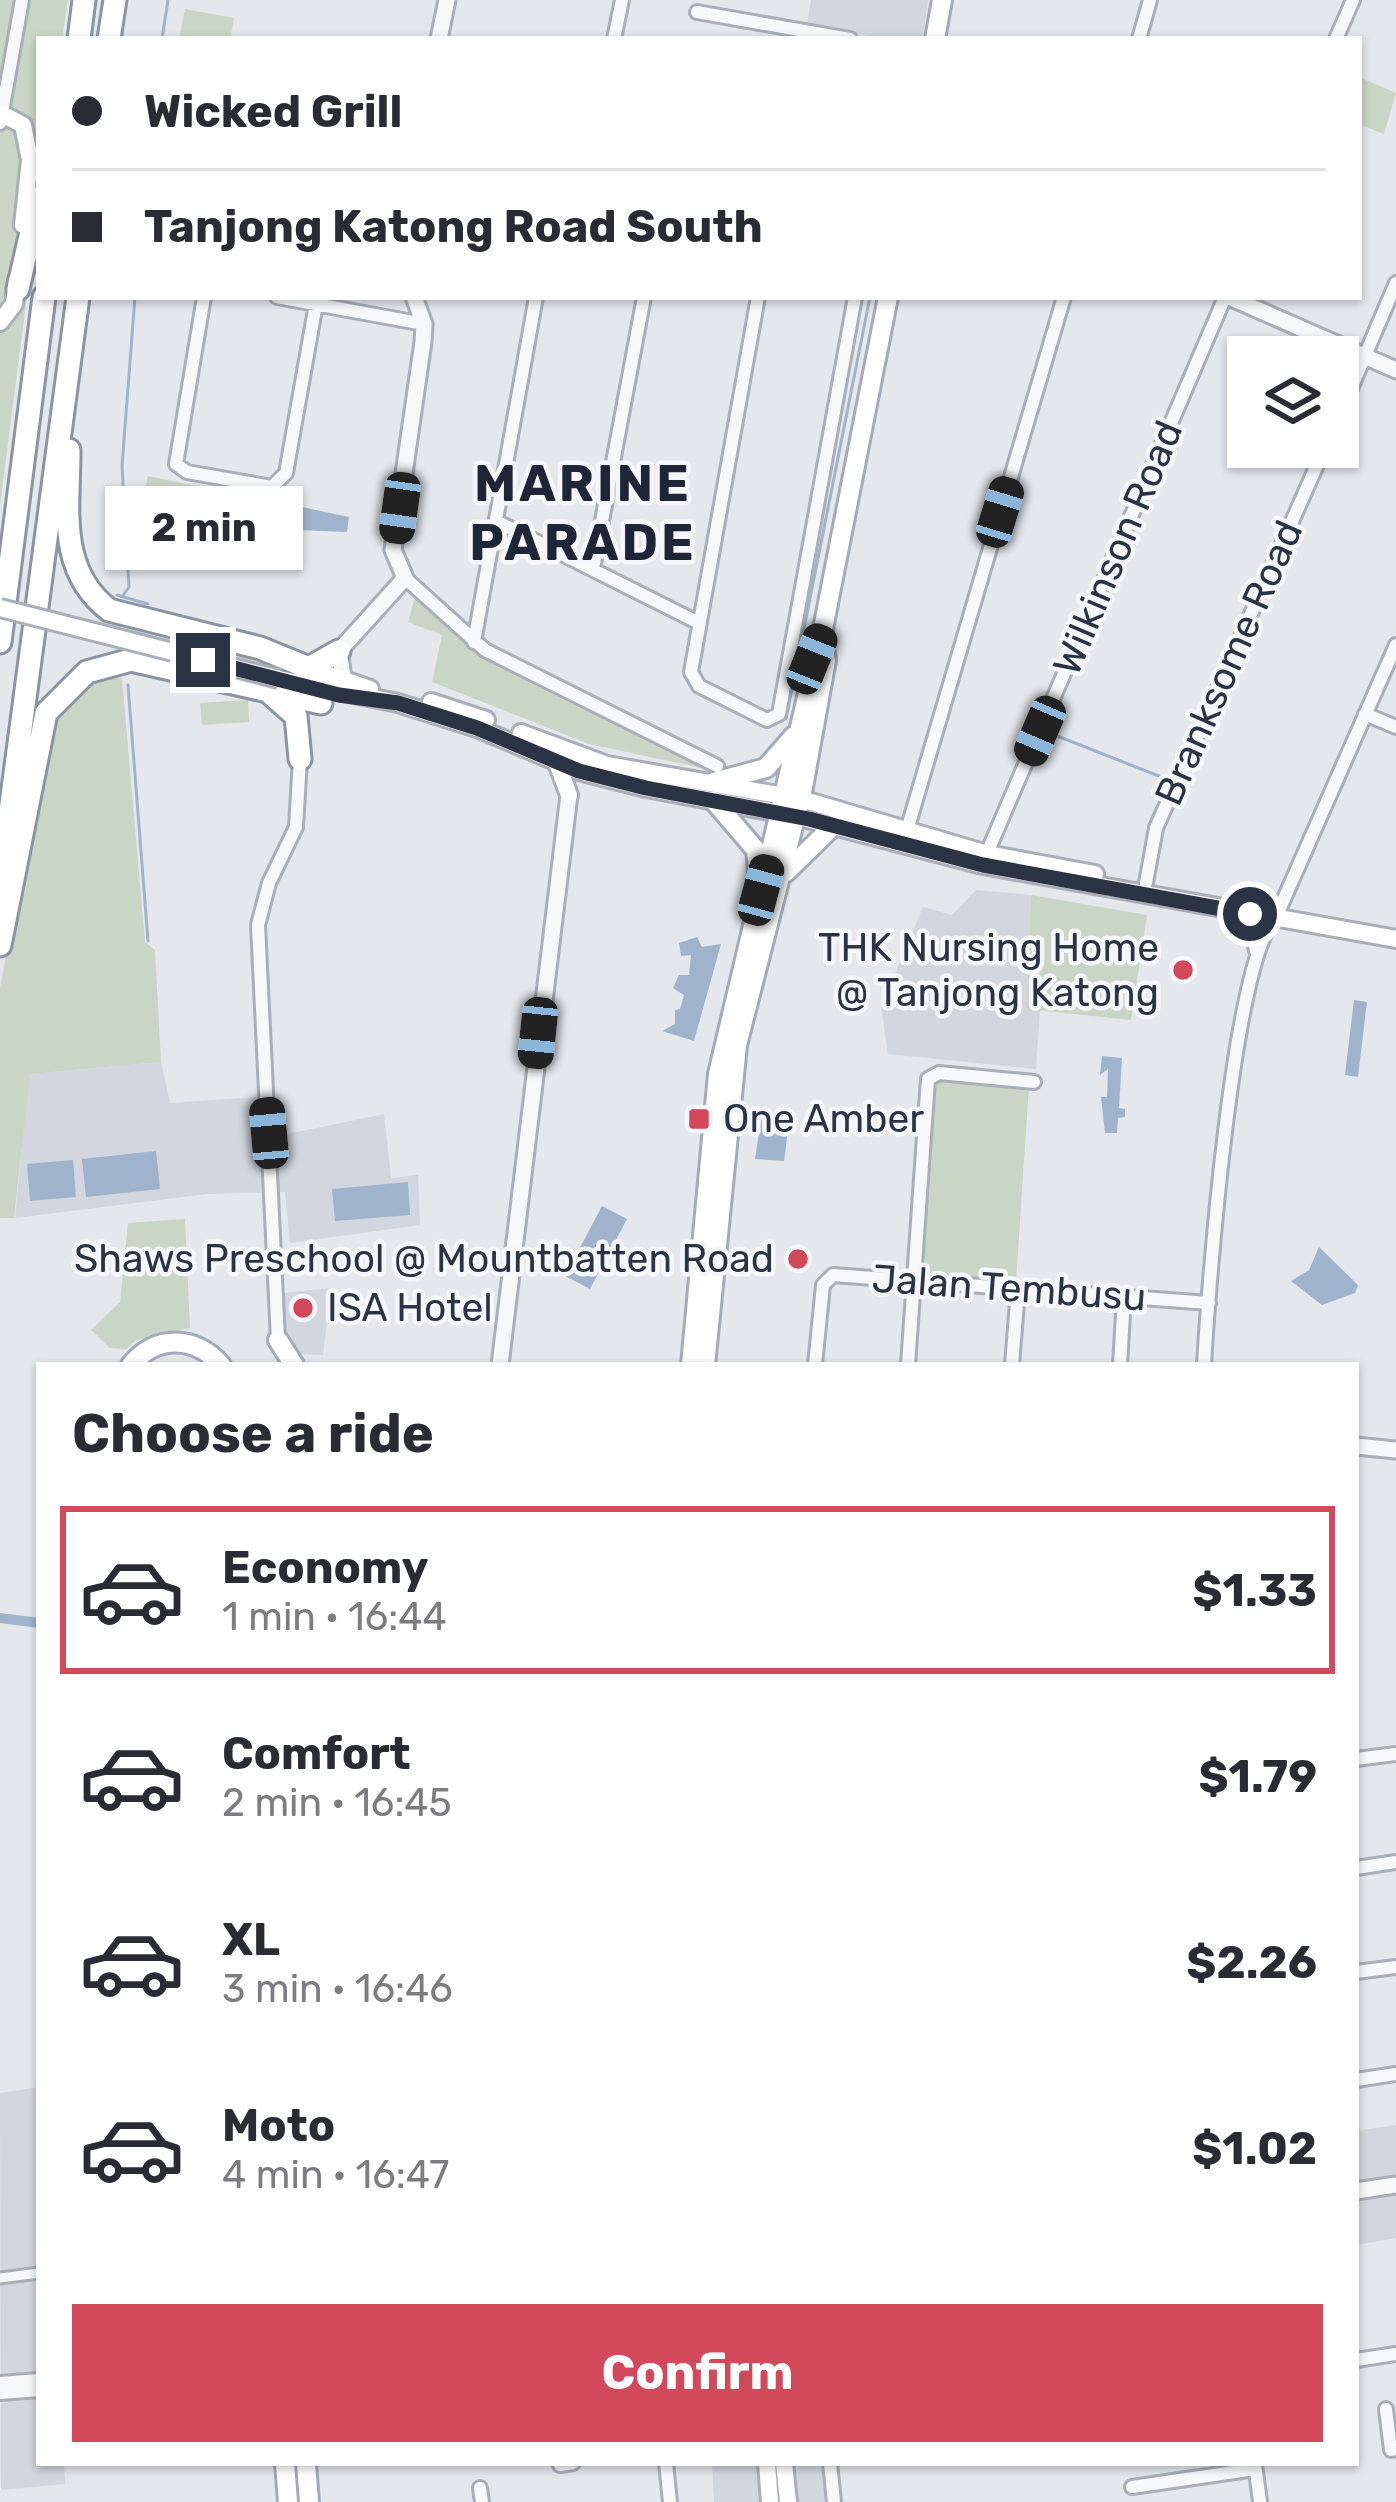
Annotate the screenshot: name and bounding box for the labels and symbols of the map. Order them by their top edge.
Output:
street label: Wilkinson Road [1044,414,1192,682]
district label: MARINE PARADE [469,453,697,573]
car [377,470,423,546]
car [972,472,1028,552]
callout: 2 min [104,486,302,570]
street label: Branksome Road [1146,514,1312,812]
car [782,619,842,699]
route end [176,633,230,687]
car [1009,691,1071,771]
car [734,851,788,929]
route start [1223,887,1277,941]
place label: THK Nursing Home @ Tanjong Katong [818,925,1159,1016]
marker: THK Nursing Home @ Tanjong Katong [1170,957,1196,983]
car [516,995,560,1071]
car [248,1096,290,1170]
place label: One Amber [723,1096,924,1142]
marker: One Amber [686,1106,712,1132]
place label: Shaws Preschool @ Mountbatten Road [74,1236,774,1282]
marker: Shaws Preschool @ Mountbatten Road [785,1246,811,1272]
street label: Jalan Tembusu [870,1255,1148,1321]
place label: ISA Hotel [327,1285,493,1331]
marker: ISA Hotel [290,1295,316,1321]

